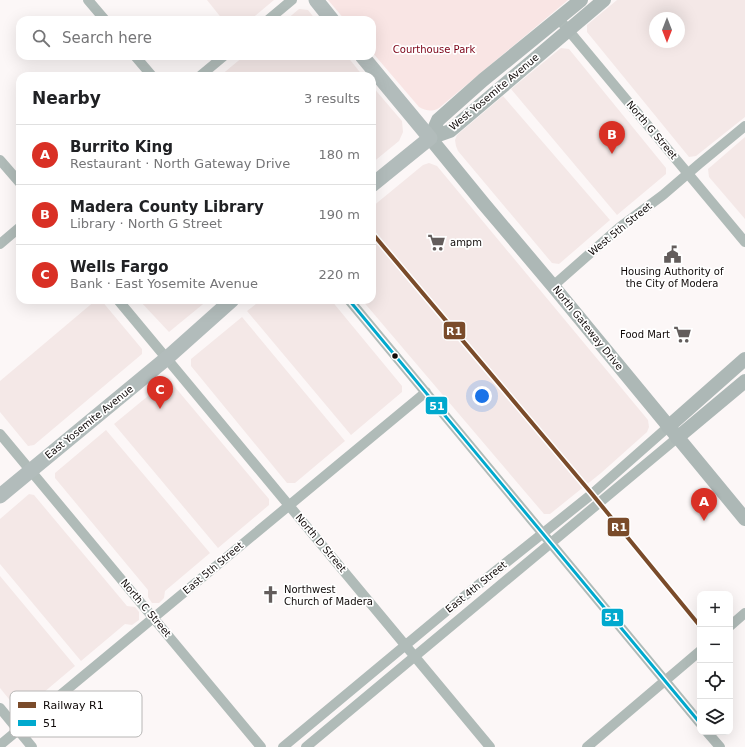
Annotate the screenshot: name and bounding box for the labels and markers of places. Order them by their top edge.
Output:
pin: B [599,121,625,154]
supermarket icon: ampm [427,232,447,252]
place label: ampm [450,237,482,248]
public building icon: Housing Authority of the City of Modera [662,244,682,264]
place label: Housing Authority of the City of Modera [621,266,724,289]
supermarket icon: Food Mart [673,324,693,344]
place label: Food Mart [620,329,670,340]
unlabelled marker [390,351,400,361]
pin: C [147,376,173,409]
pin: A [691,488,717,521]
place label: Northwest Church of Madera [284,584,373,607]
church icon: Northwest Church of Madera [261,585,281,605]

